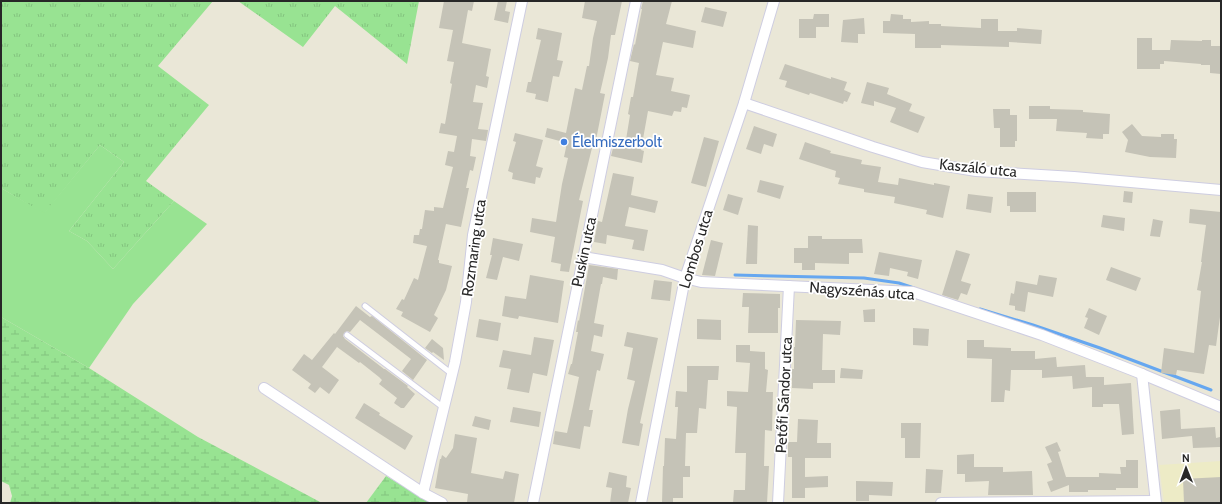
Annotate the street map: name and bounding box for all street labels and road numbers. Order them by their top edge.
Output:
street label: Kaszáló utca [938,155,1019,181]
street label: Rozmaring utca [458,197,490,298]
street label: Lombos utca [675,206,717,291]
street label: Puskin utca [568,215,600,289]
street label: Nagyszénás utca [809,278,916,304]
street label: Petőfi Sándor utca [772,335,796,454]

